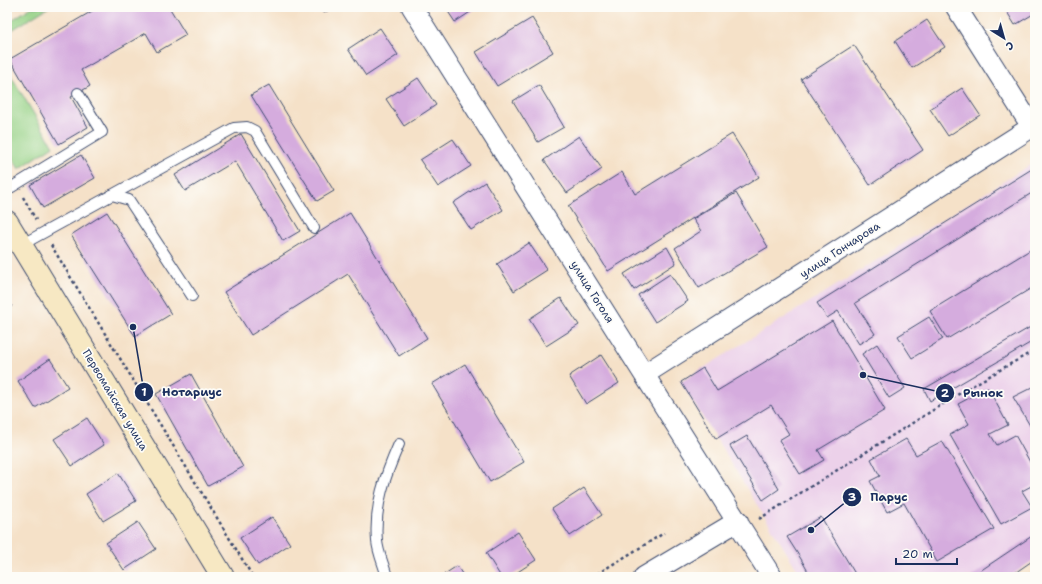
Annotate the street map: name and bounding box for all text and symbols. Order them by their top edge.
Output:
north arrow [984,18,1024,58]
text: С [1002,38,1017,54]
street label: улица Гончарова [797,218,883,282]
street label: улица Гоголя [567,258,617,326]
street label: Первомайская улица [79,347,151,453]
callout: Нотариус [134,380,230,404]
callout: Рынок [935,381,1011,405]
text: 1 [141,384,147,400]
text: Нотариус [162,384,222,400]
text: 2 [941,385,950,401]
text: Рынок [963,385,1003,401]
callout: Парус [842,485,916,509]
text: 3 [848,489,856,505]
text: Парус [870,489,908,505]
scale bar [896,540,957,566]
text: 20 m [902,546,933,562]

